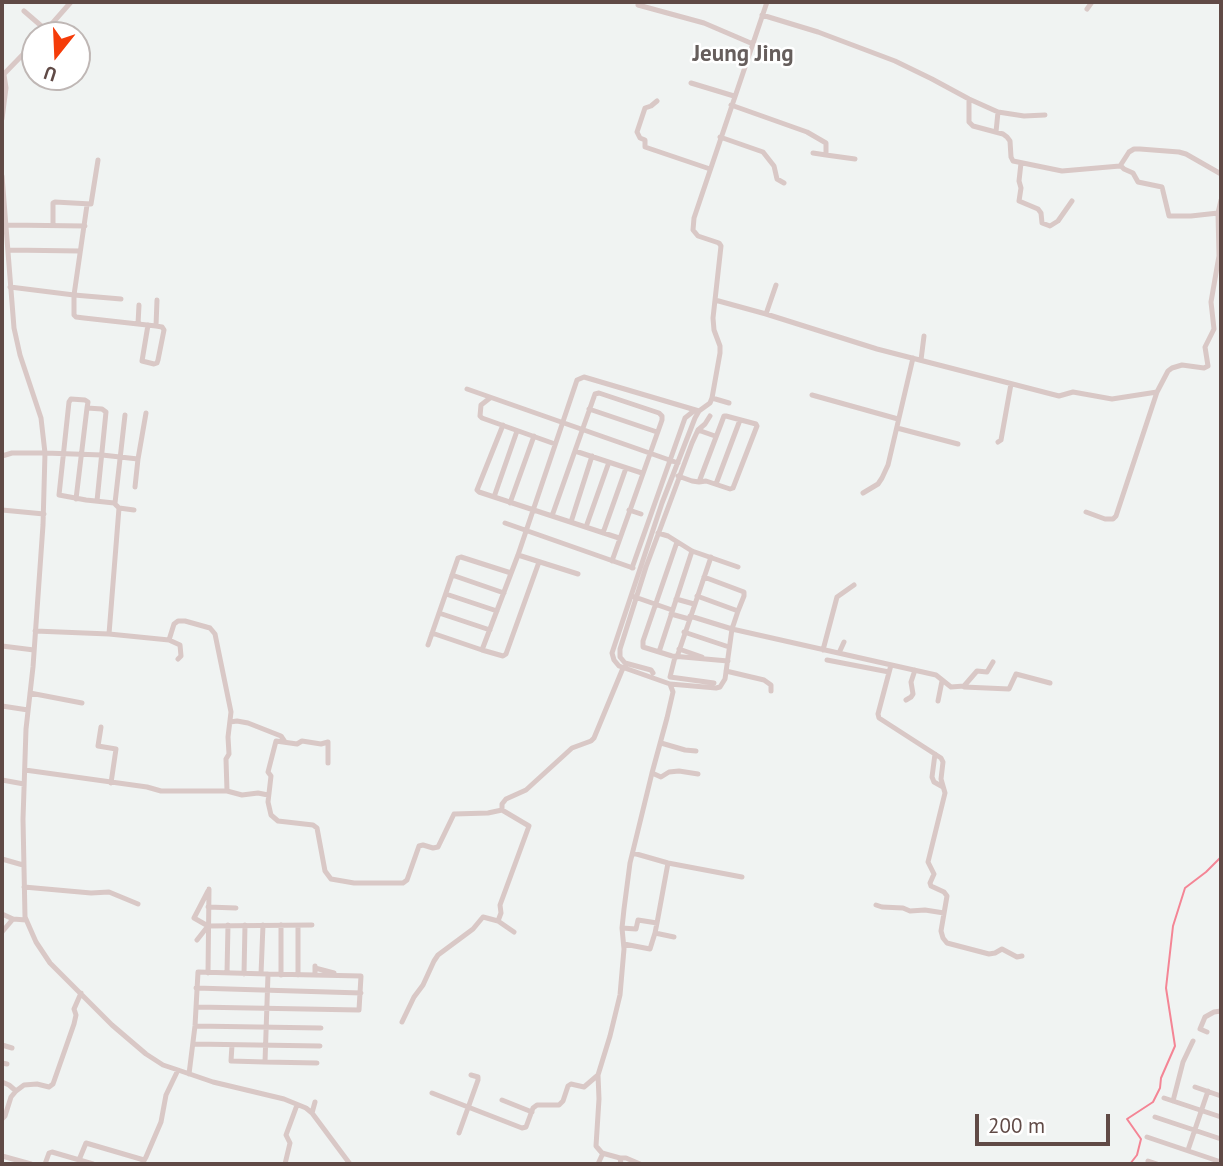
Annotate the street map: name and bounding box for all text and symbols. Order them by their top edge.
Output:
north arrow [21,21,91,91]
district label: Jeung Jing [692,40,794,68]
text: U [41,61,60,87]
scale bar [978,1100,1113,1144]
text: 200 m [988,1112,1045,1139]

